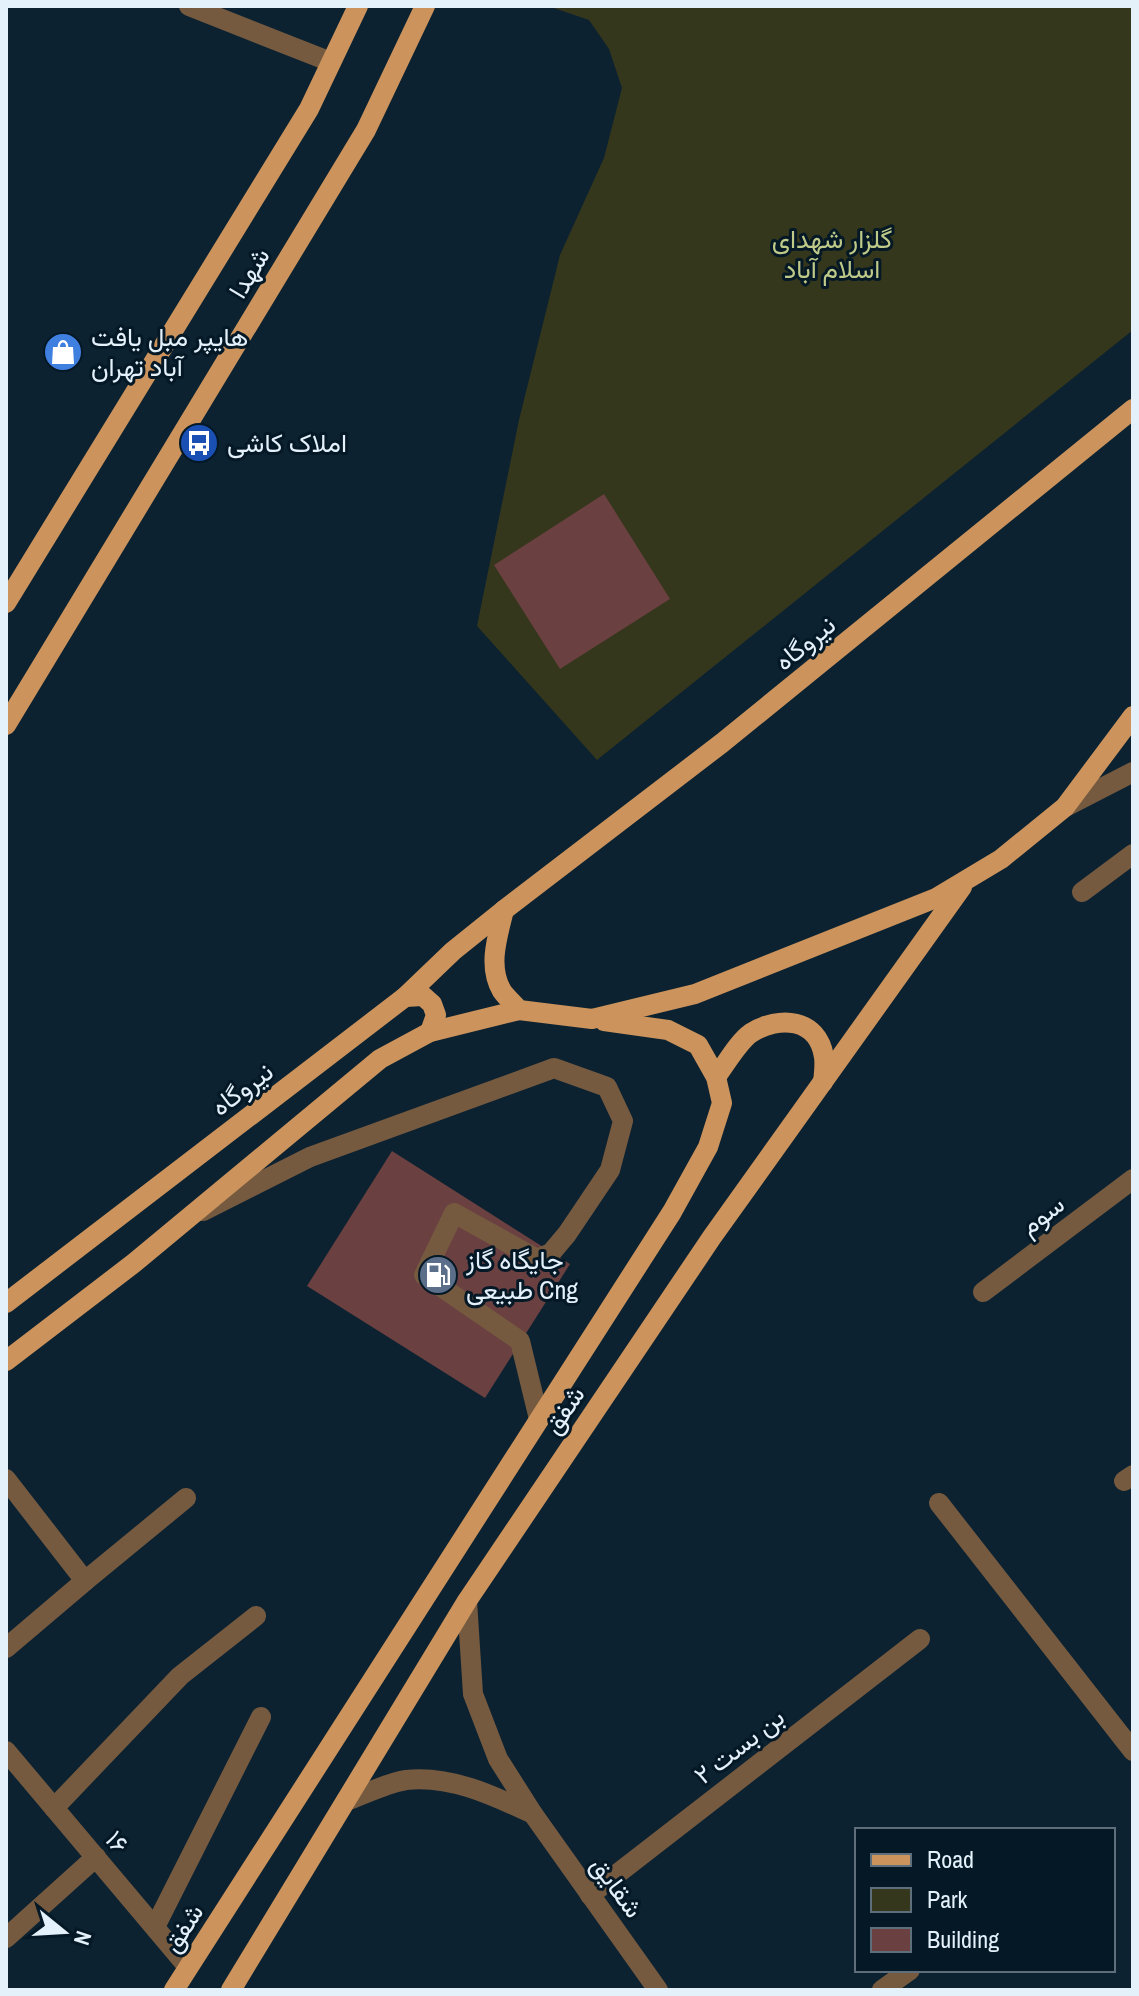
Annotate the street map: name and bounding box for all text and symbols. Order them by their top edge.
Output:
park label: گلزار شهدای اسلام آباد [772,221,892,286]
street label: شهدا [220,241,277,305]
place label: هایپر مبل یافت آباد تهران [91,319,248,384]
shop icon: هایپر مبل یافت آباد تهران [42,331,84,373]
bus stop icon: املاک کاشی [178,422,220,464]
place label: املاک کاشی [227,425,347,460]
street label: نیروگاه [767,607,843,678]
street label: نیروگاه [203,1054,280,1123]
street label: سوم [1012,1186,1071,1243]
place label: جایگاه گاز طبیعی Cng [465,1242,578,1307]
fuel station icon: جایگاه گاز طبیعی Cng [417,1254,459,1296]
street label: شفق [535,1379,592,1441]
street label: بن بست ۲ [686,1699,791,1792]
street label: ۱۶ [97,1823,137,1861]
legend [855,1828,1115,1972]
text: Road [927,1843,974,1875]
street label: شقایق [583,1849,652,1925]
text: Park [927,1883,968,1915]
north arrow [24,1892,104,1972]
street label: شفق [154,1897,211,1959]
text: Building [927,1923,999,1955]
text: N [67,1927,99,1949]

